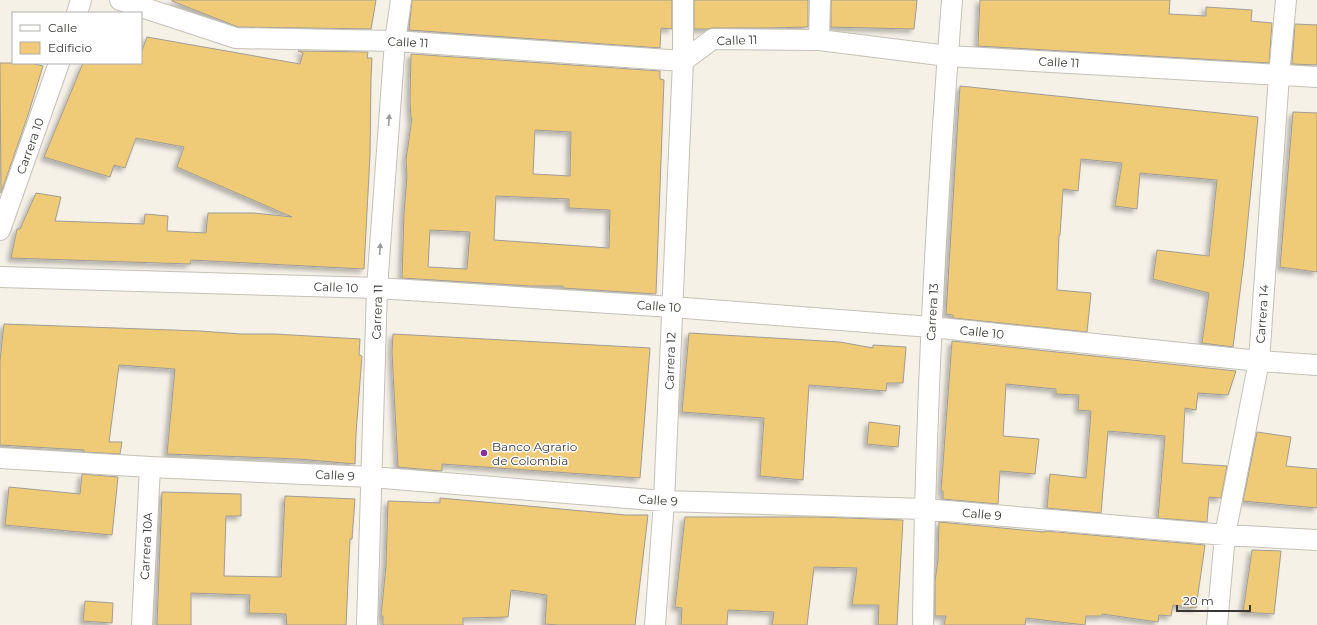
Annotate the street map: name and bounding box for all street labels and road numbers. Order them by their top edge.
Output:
street label: Calle 11 [716,32,758,48]
street label: Calle 11 [387,33,429,51]
street label: Calle 11 [1038,53,1080,71]
street label: Carrera 10 [13,116,47,176]
street label: Calle 10 [313,279,359,295]
street label: Carrera 13 [923,283,941,341]
street label: Carrera 11 [369,284,385,340]
street label: Carrera 14 [1252,284,1272,344]
street label: Calle 10 [636,297,682,315]
street label: Calle 10 [959,322,1005,342]
street label: Carrera 12 [661,332,679,390]
street label: Calle 9 [315,466,355,484]
street label: Calle 9 [638,491,678,509]
street label: Calle 9 [962,505,1002,523]
street label: Carrera 10A [137,512,155,580]

